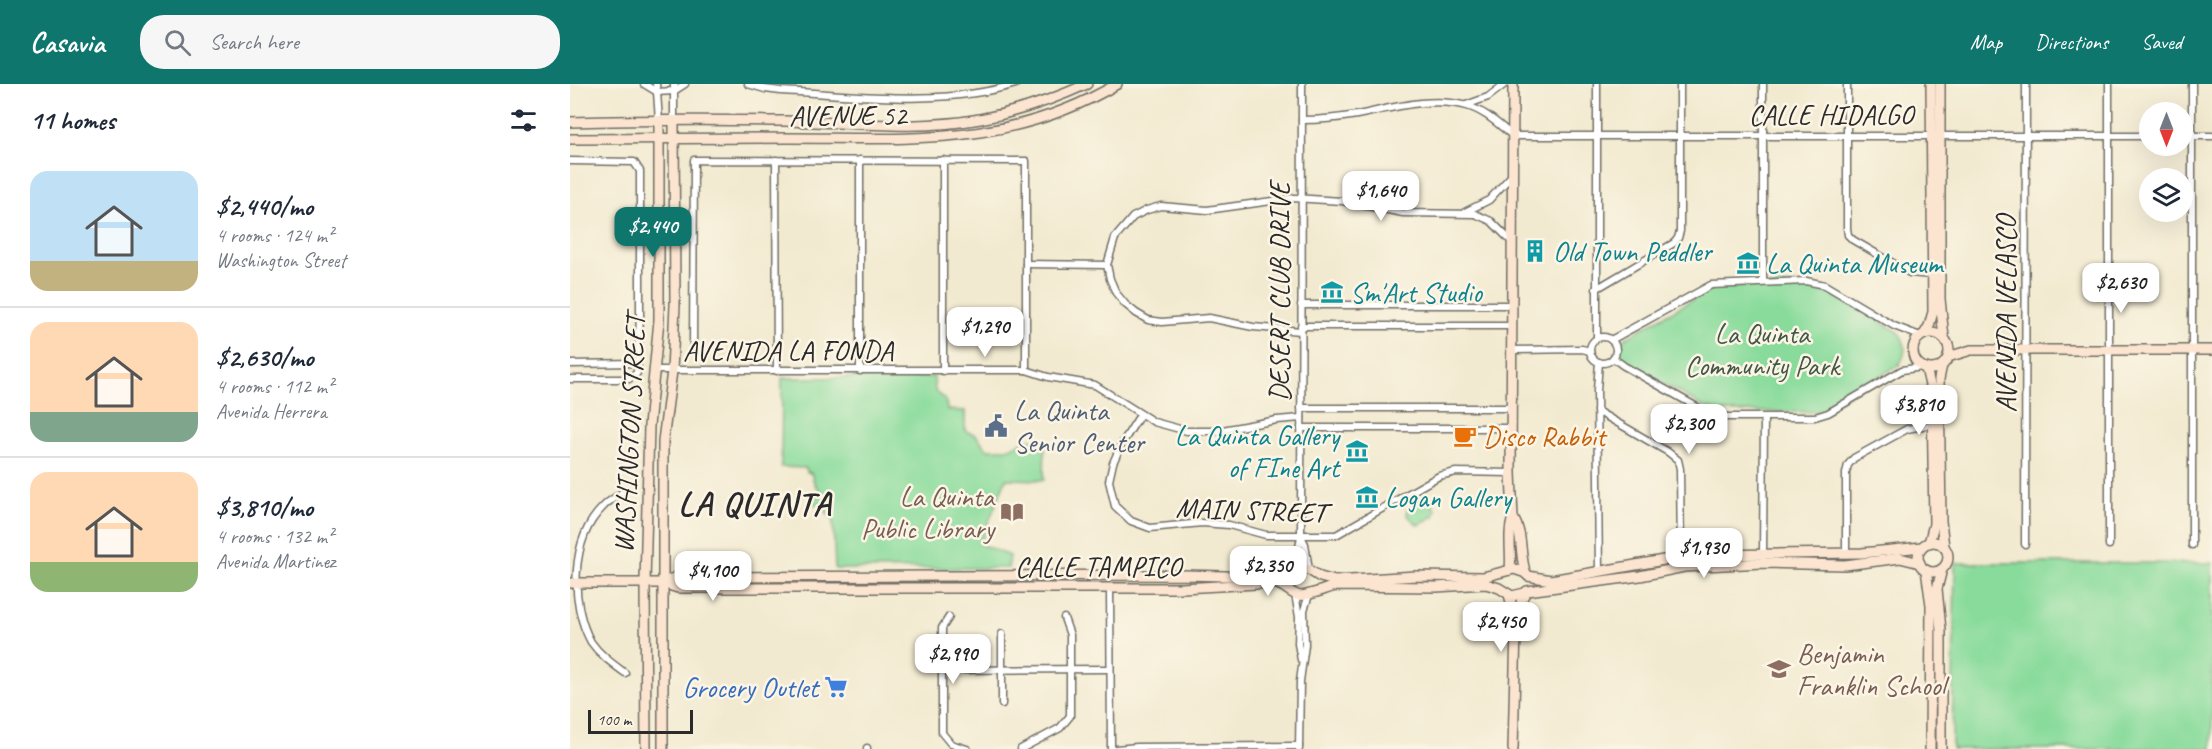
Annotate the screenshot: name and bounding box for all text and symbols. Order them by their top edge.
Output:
search box [140,15,560,69]
text: Casavia [30,25,104,60]
icon: search [161,26,194,59]
text: Search here [209,28,299,56]
text: Map [1970,29,2002,55]
text: Directions [2035,29,2108,55]
text: Saved [2141,29,2182,55]
street label: CALLE HIDALGO [1749,97,1916,132]
street label: AVENUE 52 [789,98,909,133]
north arrow [2139,102,2193,156]
map controls [2139,102,2193,222]
text: 11 homes [30,104,115,137]
icon: filters [507,104,540,137]
button: layers [2139,168,2193,222]
pin: $1,640 [1332,171,1430,222]
text: $1,640 [1356,178,1406,203]
street label: DESERT CLUB DRIVE [1262,179,1297,402]
text: $2,440/mo [216,190,313,223]
icon: home [78,195,150,267]
pin: $2,440 [604,207,702,258]
street label: AVENIDA VELASCO [1988,212,2023,413]
text: $2,440 [629,214,677,239]
text: 4 rooms · 124 m² [216,223,333,248]
place label: Old Town Peddler [1553,234,1714,269]
building icon: Old Town Peddler [1522,238,1548,264]
place label: La Quinta Museum [1766,246,1945,281]
text: Washington Street [216,248,346,273]
museum icon: La Quinta Museum [1735,250,1761,276]
pin: $2,630 [2072,263,2170,314]
text: $2,630 [2096,270,2146,295]
place label: Sm'Art Studio [1350,275,1484,310]
museum icon: Sm'Art Studio [1319,279,1345,305]
street label: WASHINGTON STREET [605,307,653,554]
pin: $1,290 [936,307,1034,358]
text: $1,290 [961,314,1009,339]
park label: La Quinta Community Park [1685,316,1842,383]
street label: AVENIDA LA FONDA [683,333,895,368]
text: $2,630/mo [216,341,314,374]
icon: home [78,346,150,418]
text: 4 rooms · 112 m² [216,374,333,399]
pin: $3,810 [1870,385,1968,436]
text: $3,810 [1895,392,1943,417]
place label: La Quinta Senior Center [1014,393,1146,460]
text: Avenida Herrera [216,399,327,424]
pin: $2,300 [1640,404,1738,455]
text: $2,300 [1665,411,1713,436]
public building icon: La Quinta Senior Center [983,413,1009,439]
place label: La Quinta Gallery of FIne Art [1175,418,1342,485]
place label: Disco Rabbit [1483,419,1608,454]
cafe icon: Disco Rabbit [1452,423,1478,449]
museum icon: La Quinta Gallery of FIne Art [1344,438,1370,464]
place label: La Quinta Public Library [861,479,996,546]
place label: Logan Gallery [1385,480,1513,515]
district label: LA QUINTA [678,482,833,525]
museum icon: Logan Gallery [1354,484,1380,510]
street label: MAIN STREET [1175,490,1334,530]
text: $3,810/mo [216,491,313,524]
icon: home [78,496,150,568]
library icon: La Quinta Public Library [999,499,1025,525]
text: 4 rooms · 132 m² [216,524,333,549]
pin: $1,930 [1655,528,1753,579]
text: $1,930 [1680,535,1728,560]
pin: $2,350 [1219,546,1317,597]
text: Avenida Martinez [216,549,335,574]
street label: CALLE TAMPICO [1015,549,1184,584]
pin: $4,100 [664,551,762,602]
text: $2,350 [1244,553,1292,578]
text: $4,100 [689,558,737,583]
pin: $2,450 [1452,602,1550,653]
text: $2,450 [1477,609,1525,634]
pin: $2,990 [904,634,1002,685]
place label: Benjamin Franklin School [1797,636,1951,703]
text: $2,990 [929,641,977,666]
school or university icon: Benjamin Franklin School [1766,656,1792,682]
place label: Grocery Outlet [682,670,821,705]
supermarket icon: Grocery Outlet [823,674,849,700]
scale bar [588,707,693,734]
text: 100 m [597,710,631,730]

